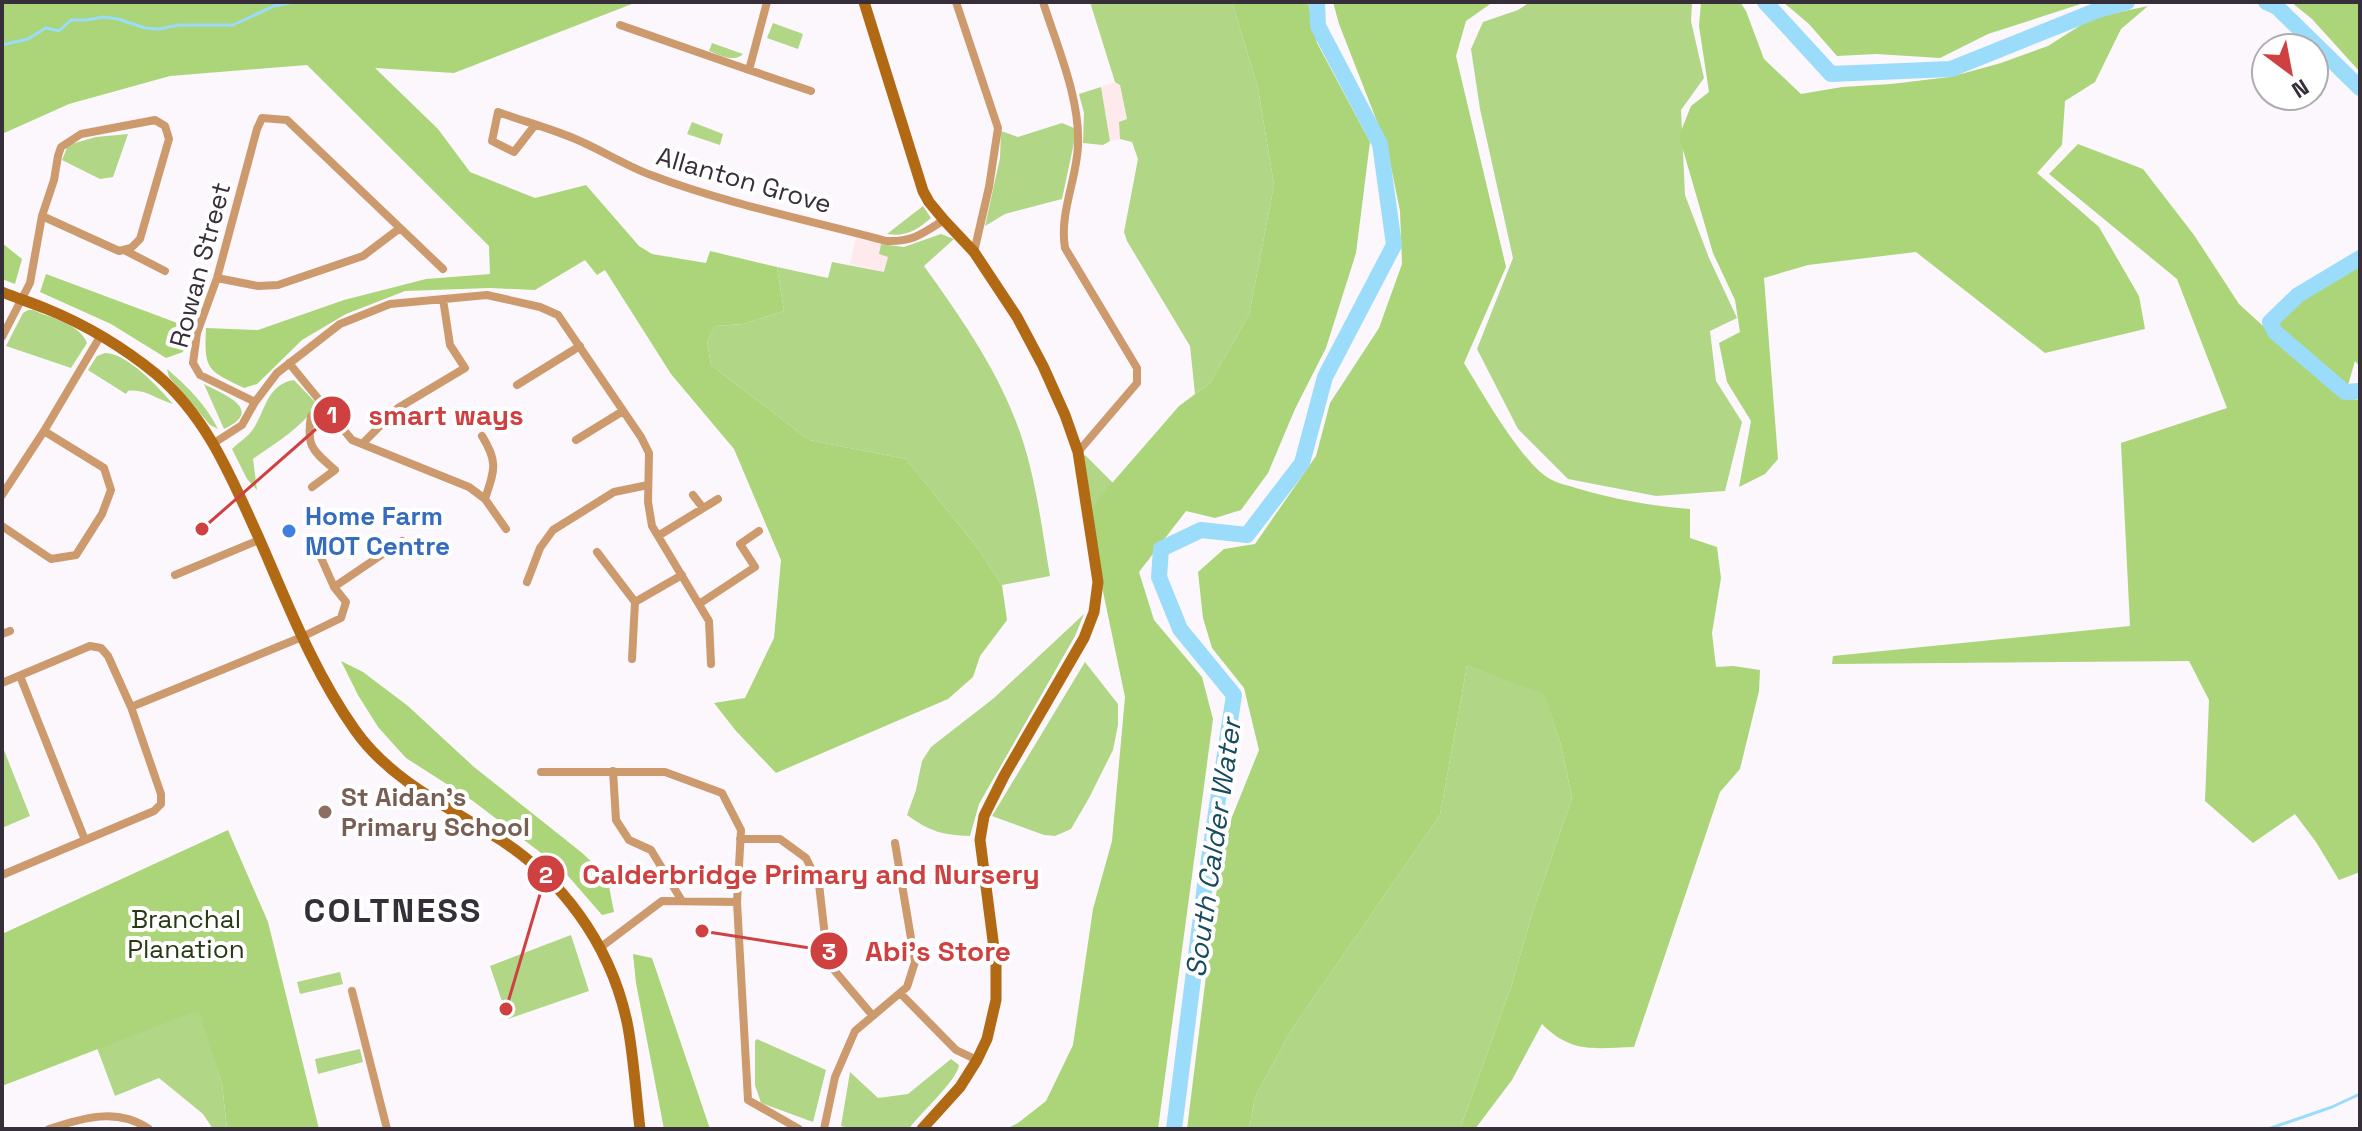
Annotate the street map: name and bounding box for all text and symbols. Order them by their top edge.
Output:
north arrow [2250,32,2330,112]
text: N [2287,73,2314,105]
street label: Allanton Grove [652,139,836,221]
street label: Rowan Street [162,179,238,351]
callout: smart ways [312,389,539,441]
text: smart ways [368,397,524,433]
text: 1 [327,399,337,430]
place label: Home Farm MOT Centre [305,499,450,563]
marker: Home Farm MOT Centre [280,522,298,540]
water label: South Calder Water [1177,713,1249,980]
place label: St Aidan's Primary School [341,780,530,844]
marker: St Aidan's Primary School [316,803,334,821]
callout: Calderbridge Primary and Nursery [526,848,1056,900]
text: Calderbridge Primary and Nursery [582,856,1040,892]
text: 2 [539,859,553,890]
district label: COLTNESS [304,889,482,932]
park label: Branchal Planation [127,902,245,966]
callout: Abi's Store [809,925,1026,977]
text: Abi's Store [865,933,1011,969]
text: 3 [822,936,836,967]

